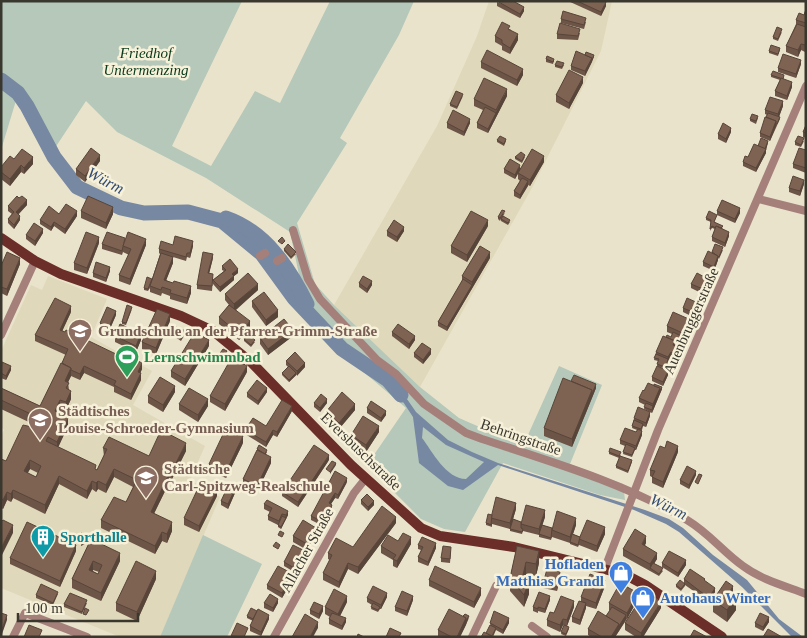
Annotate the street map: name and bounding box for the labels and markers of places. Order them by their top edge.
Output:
school or university icon: Grundschule an der Pfarrer-Grimm-Straße [67,318,93,352]
place label: Grundschule an der Pfarrer-Grimm-Straße [98,323,378,339]
sports icon: Lernschwimmbad [114,344,140,378]
place label: Lernschwimmbad [144,349,261,365]
place label: Städtisches Louise-Schroeder-Gymnasium [58,403,254,436]
school or university icon: Städtisches Louise-Schroeder-Gymnasium [27,407,53,441]
place label: Städtische Carl-Spitzweg-Realschule [164,461,330,494]
school or university icon: Städtische Carl-Spitzweg-Realschule [133,465,159,499]
building icon: Sporthalle [30,524,56,558]
place label: Sporthalle [60,529,127,545]
place label: Hofladen Matthias Grandl [496,556,605,589]
shop icon: Hofladen Matthias Grandl [608,560,634,594]
shop icon: Autohaus Winter [630,585,656,619]
place label: Autohaus Winter [660,590,771,606]

